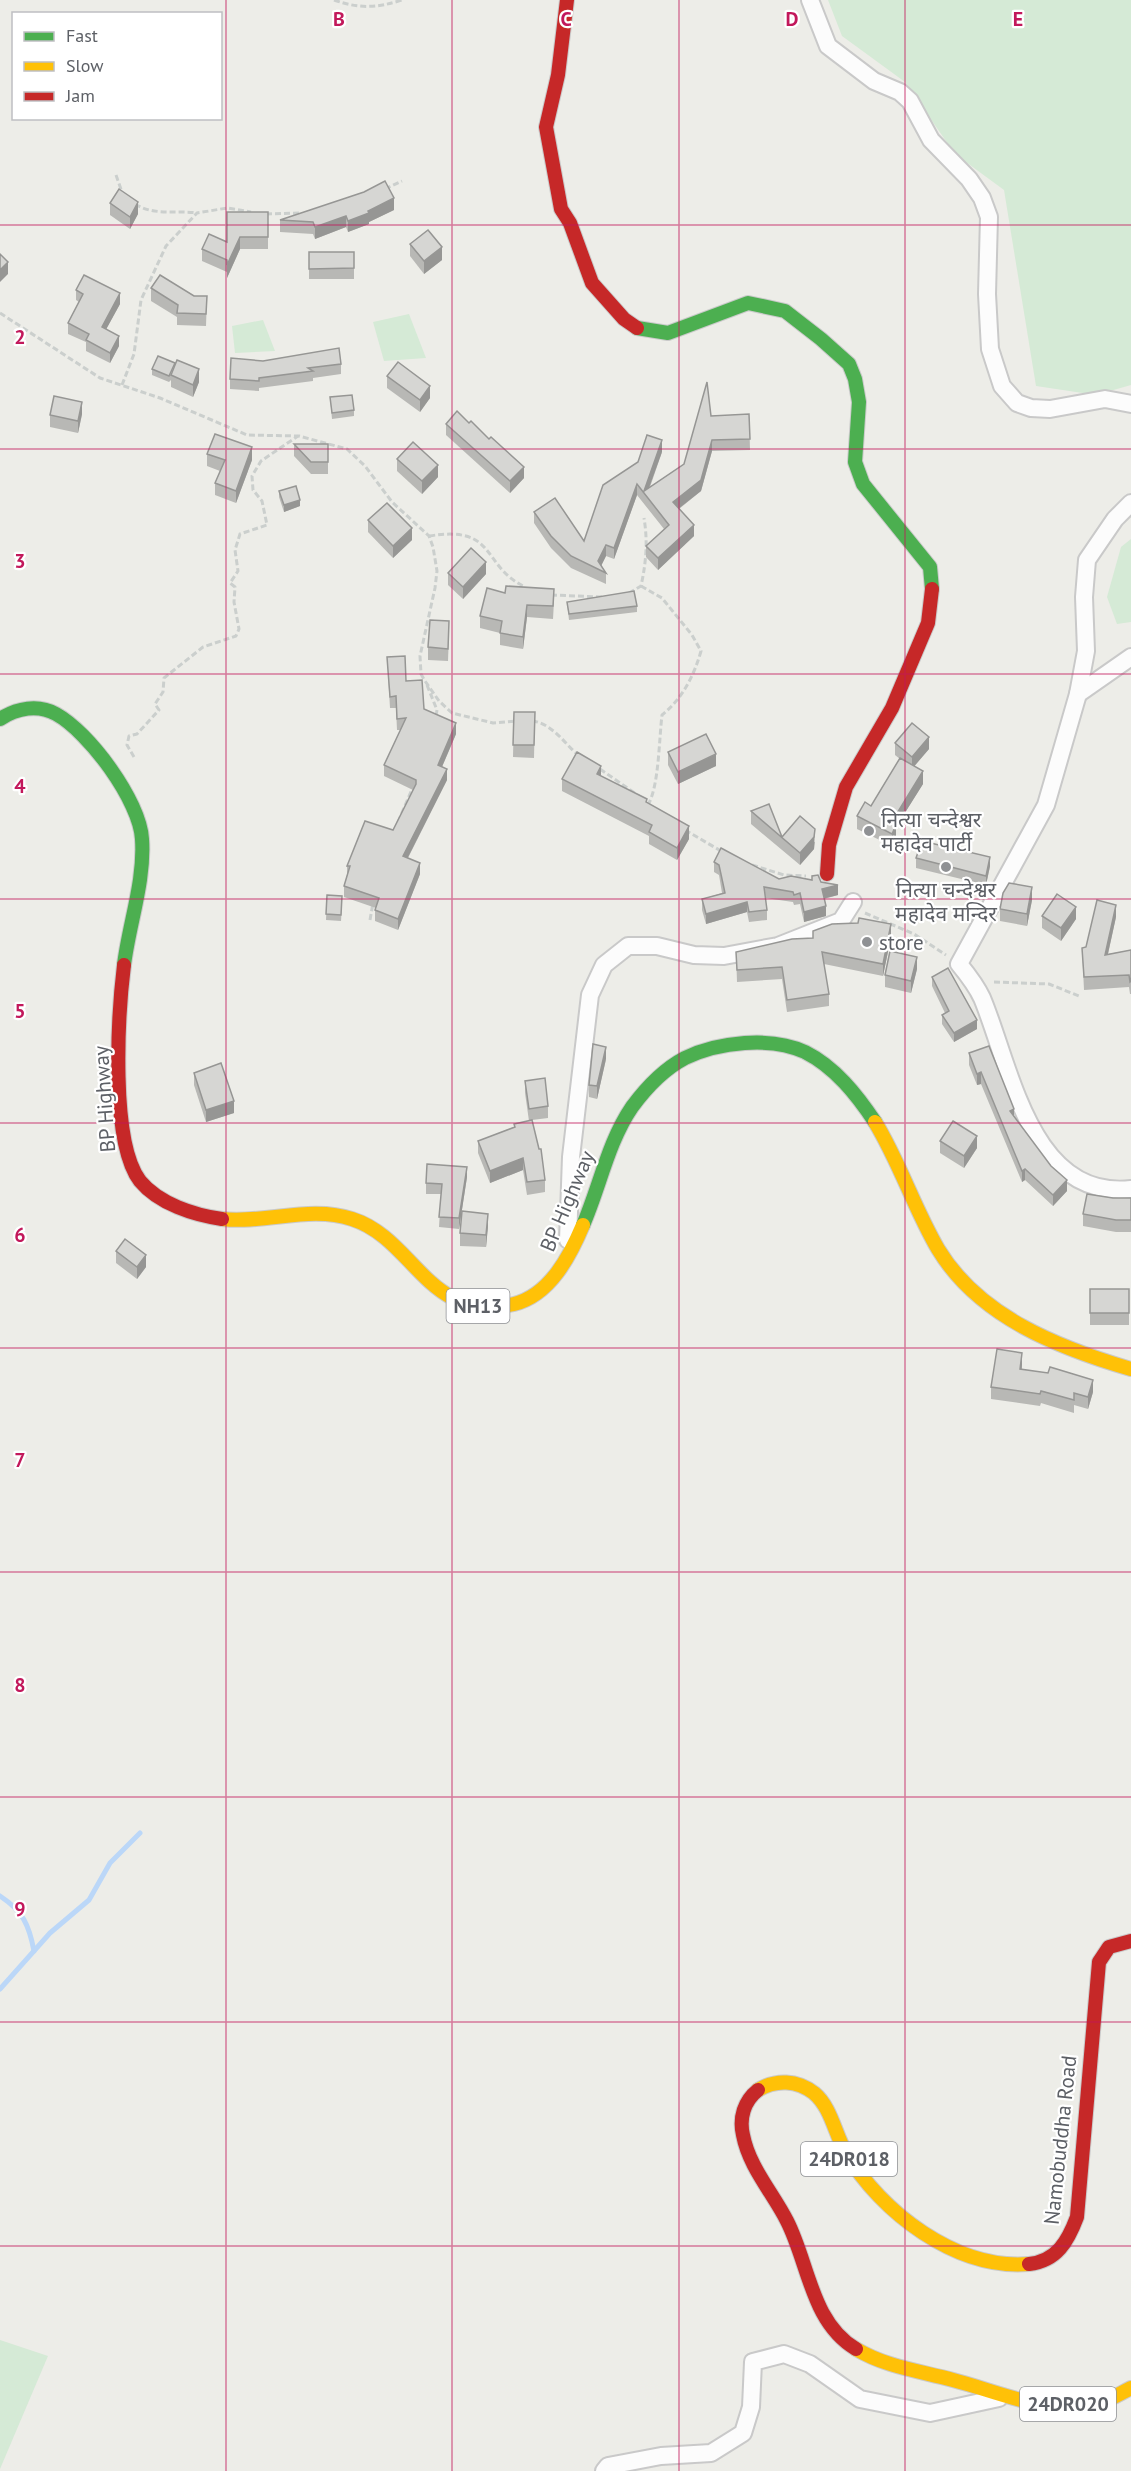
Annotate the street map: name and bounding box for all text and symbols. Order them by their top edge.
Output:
text: B [333,6,345,32]
text: C [560,6,572,32]
text: D [786,6,799,32]
text: E [1013,6,1023,32]
legend [12,12,222,120]
text: Fast [66,24,98,47]
text: Slow [66,54,104,77]
text: Jam [65,84,95,107]
text: 2 [14,324,26,350]
text: 3 [14,548,26,574]
text: 4 [14,773,26,799]
place label: नित्या चन्देश्वर महादेव पार्टी [881,806,982,857]
marker: नित्या चन्देश्वर महादेव पार्टी [862,824,876,838]
marker: नित्या चन्देश्वर महादेव मन्दिर [939,860,953,874]
place label: नित्या चन्देश्वर महादेव मन्दिर [895,876,997,927]
place label: store [879,929,924,956]
marker: store [860,935,874,949]
text: 5 [14,998,26,1024]
street label: BP Highway [87,1045,121,1153]
street label: BP Highway [534,1146,600,1255]
text: 6 [14,1222,26,1248]
road number: NH13 [446,1289,510,1323]
text: 7 [14,1447,26,1473]
text: 8 [14,1672,26,1698]
text: 9 [14,1896,26,1922]
street label: Namobuddha Road [1038,2054,1082,2226]
road number: 24DR018 [801,2142,897,2176]
road number: 24DR020 [1020,2387,1116,2421]

